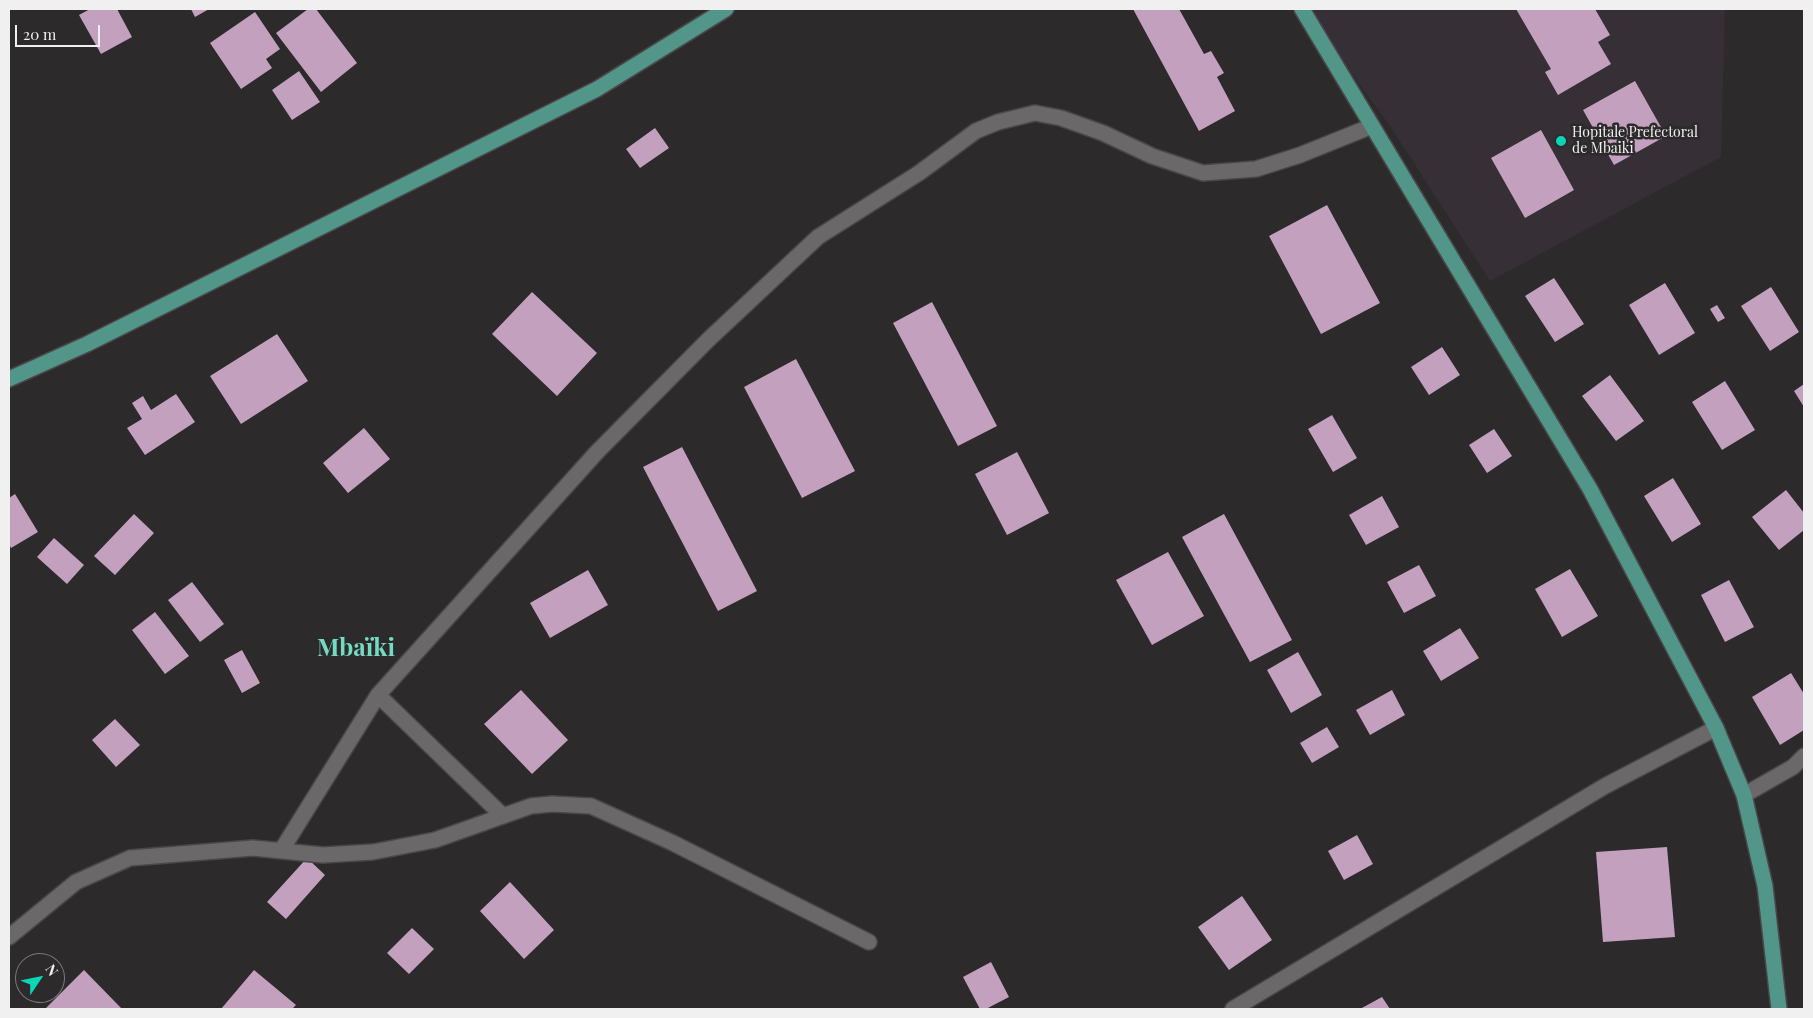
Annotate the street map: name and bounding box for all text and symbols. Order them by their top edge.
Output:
scale bar [18,15,102,47]
text: 20 m [23,24,56,44]
place label: Hopitale Prefectoral de Mbaiki [1572,125,1698,158]
marker: Hopitale Prefectoral de Mbaiki [1554,134,1568,148]
district label: Mbaïki [317,635,395,663]
north arrow [15,953,65,1003]
text: N [41,960,63,979]

